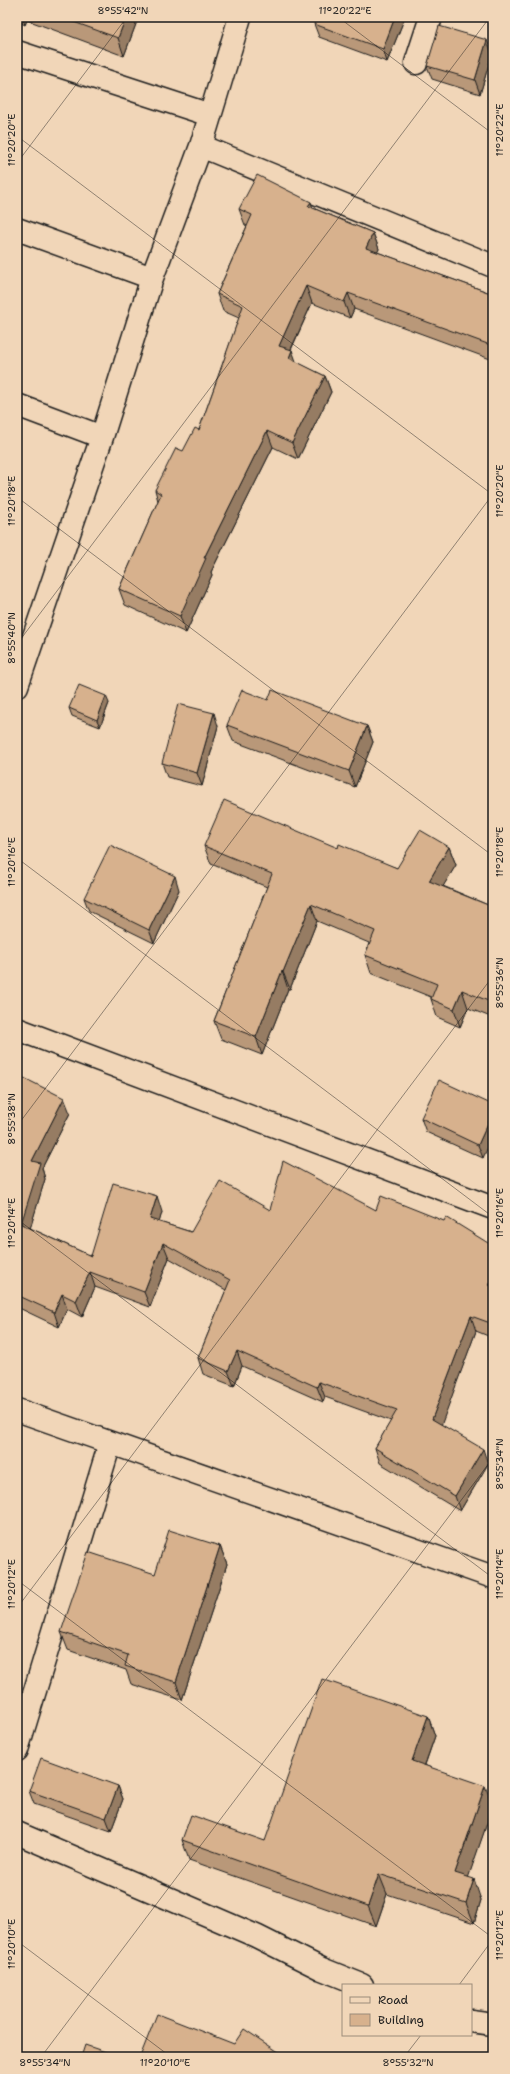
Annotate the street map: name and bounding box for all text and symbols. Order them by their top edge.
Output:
text: 8°55'42"N [98,4,148,17]
text: 11°20'22"E [319,4,371,17]
text: 11°20'22"E [493,104,506,156]
text: 11°20'20"E [5,113,18,167]
text: 11°20'20"E [493,464,506,518]
text: 11°20'18"E [5,476,18,526]
text: 8°55'40"N [5,612,18,664]
text: 11°20'18"E [493,827,506,877]
text: 11°20'16"E [5,837,18,887]
text: 8°55'36"N [493,957,506,1009]
text: 8°55'38"N [5,1093,18,1145]
text: 11°20'16"E [493,1188,506,1238]
text: 11°20'14"E [5,1198,18,1248]
text: 8°55'34"N [493,1438,506,1490]
text: 11°20'14"E [493,1549,506,1599]
text: 11°20'12"E [5,1559,18,1609]
text: 11°20'12"E [493,1910,506,1960]
text: 11°20'10"E [5,1919,18,1969]
legend [342,1984,472,2036]
text: Road [378,1992,409,2008]
text: Building [378,2012,424,2028]
text: 8°55'34"N [19,2056,71,2069]
text: 11°20'10"E [140,2056,190,2069]
text: 8°55'32"N [382,2056,434,2069]

